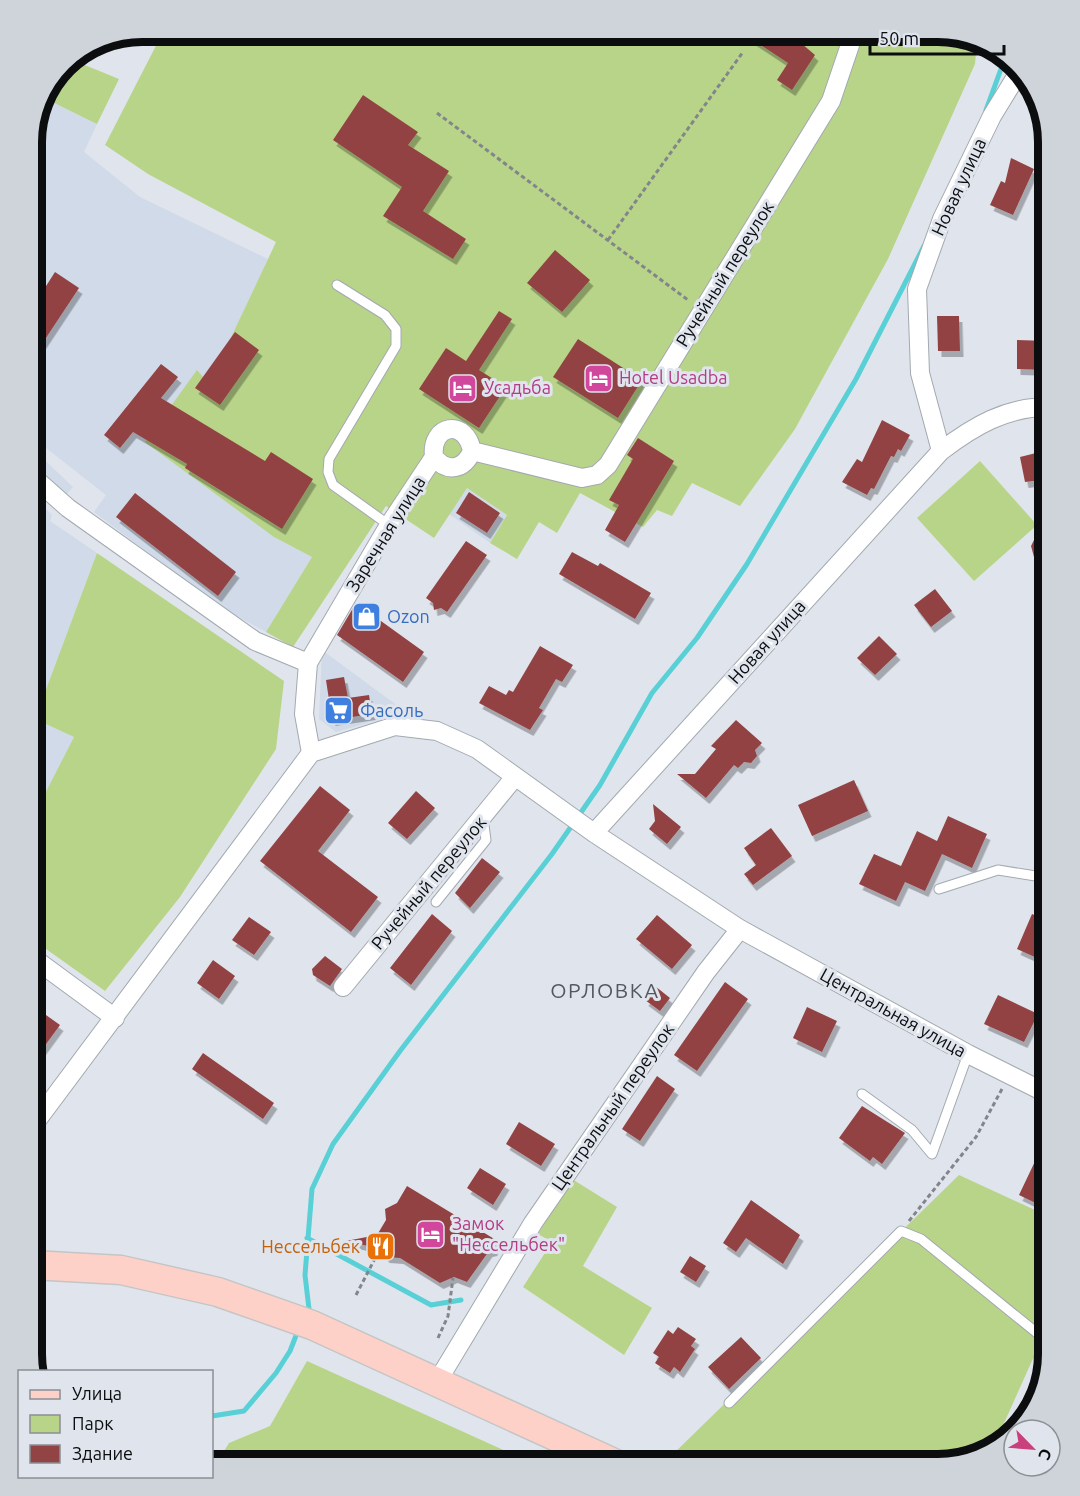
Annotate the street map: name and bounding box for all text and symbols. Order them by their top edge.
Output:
scale bar [870,18,1004,56]
text: 50 m [879,28,919,48]
street label: Новая улица [927,135,989,239]
street label: Ручейный переулок [671,197,777,350]
hotel icon: Hotel Usadba [582,362,614,394]
place label: Hotel Usadba [619,367,728,387]
hotel icon: Усадьба [447,372,479,404]
place label: Усадьба [484,377,551,397]
street label: Заречная улица [342,472,429,595]
street label: Новая улица [724,595,809,687]
shop icon: Ozon [350,601,382,633]
place label: Ozon [387,606,430,626]
supermarket icon: Фасоль [323,695,355,727]
place label: Фасоль [360,700,423,720]
street label: Ручейный переулок [367,812,490,953]
street label: Центральная улица [817,964,970,1061]
district label: ОРЛОВКА [550,978,660,1002]
street label: Центральный переулок [547,1019,677,1194]
place label: Замок "Нессельбек" [452,1213,565,1254]
hotel icon: Замок "Нессельбек" [415,1218,447,1250]
restaurant icon: Нессельбек [365,1231,397,1263]
place label: Нессельбек [261,1236,360,1256]
legend [18,1370,213,1478]
text: Улица [72,1383,122,1403]
text: Парк [72,1413,113,1433]
north arrow [1002,1418,1062,1478]
text: Здание [72,1443,133,1463]
text: С [1035,1446,1056,1463]

